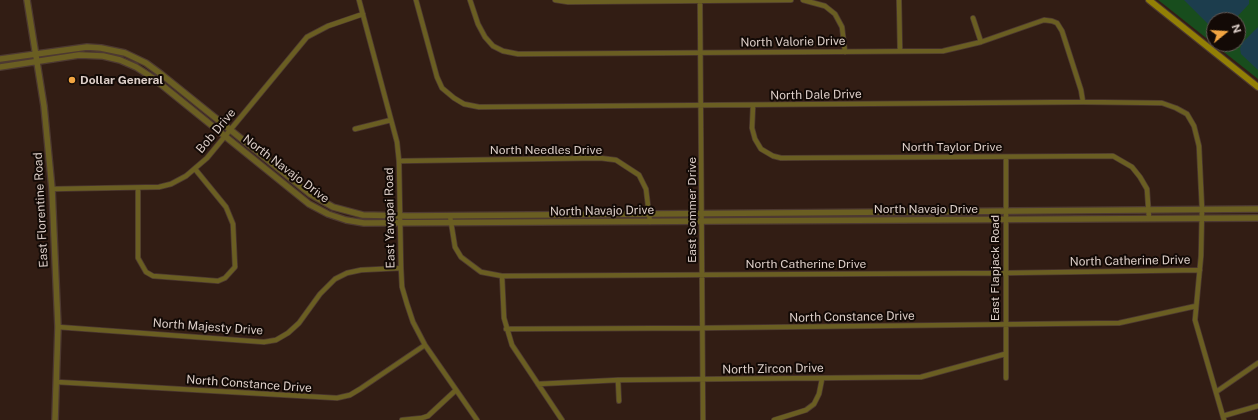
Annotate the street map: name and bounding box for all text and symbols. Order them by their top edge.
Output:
north arrow [1206,12,1246,52]
text: N [1229,23,1243,35]
street label: North Valorie Drive [740,34,846,50]
place label: Dollar General [80,73,163,87]
marker: Dollar General [67,75,77,85]
street label: North Dale Drive [770,87,862,103]
street label: Bob Drive [193,106,239,156]
street label: North Navajo Drive [240,132,332,206]
street label: North Taylor Drive [902,140,1002,154]
street label: North Needles Drive [490,143,602,157]
street label: East Florentine Road [31,152,51,268]
street label: East Sommer Drive [685,157,699,263]
street label: East Yavapai Road [382,167,398,269]
street label: North Navajo Drive [874,202,978,216]
street label: North Navajo Drive [550,203,654,219]
street label: East Flapjack Road [988,215,1002,321]
street label: North Catherine Drive [1069,253,1191,269]
street label: North Catherine Drive [746,257,866,271]
street label: North Constance Drive [789,309,915,325]
street label: North Majesty Drive [152,316,264,338]
street label: North Zircon Drive [722,361,824,377]
street label: North Constance Drive [186,372,312,396]

